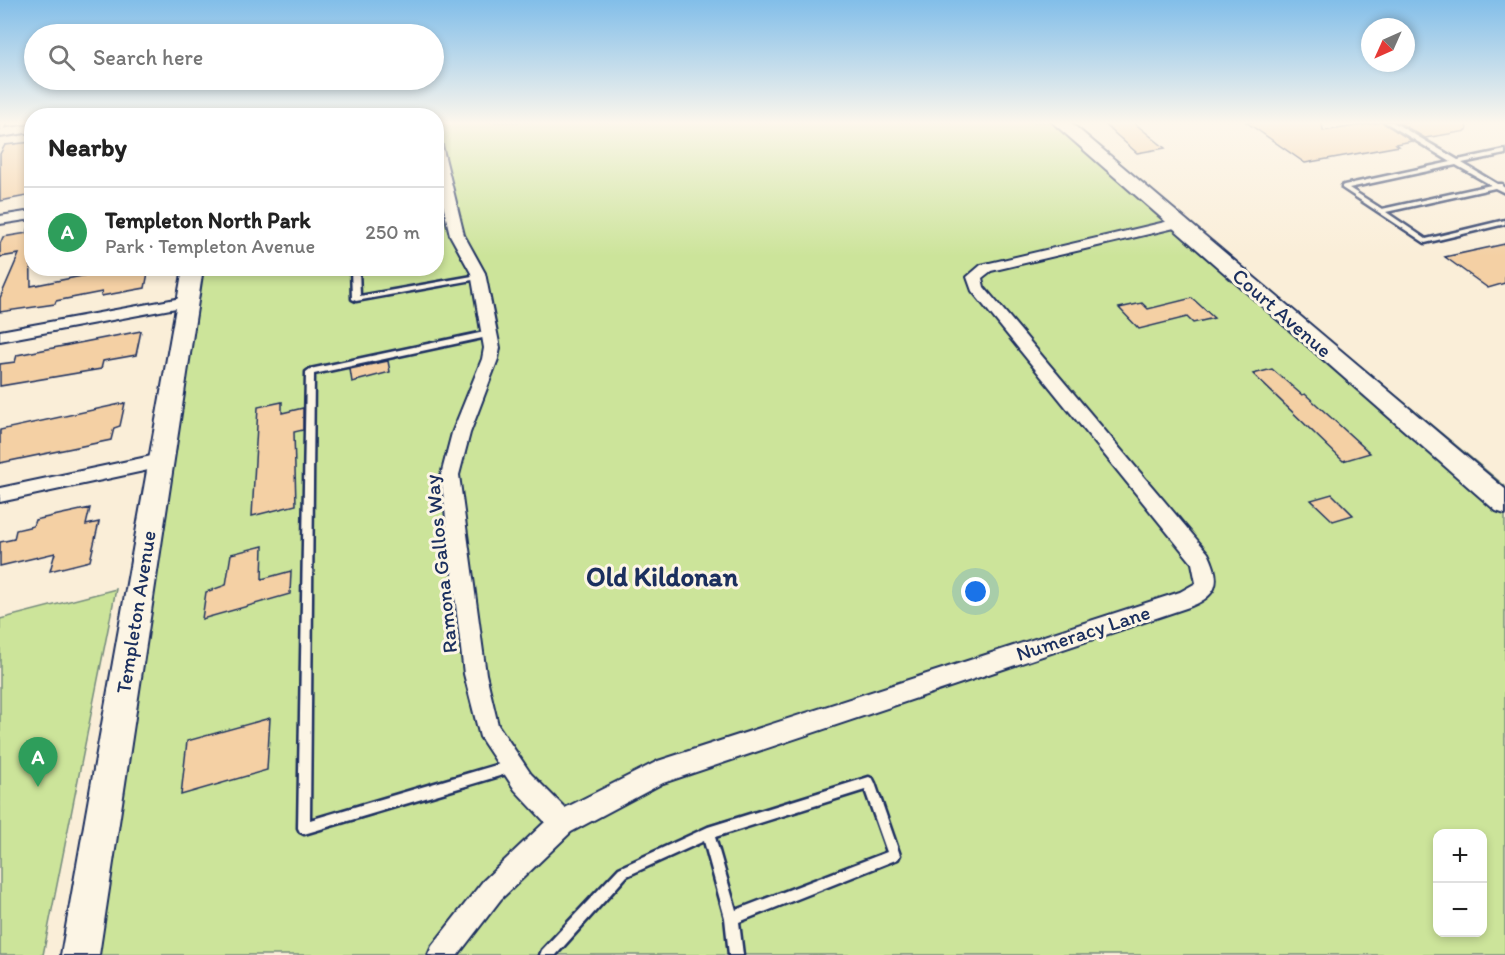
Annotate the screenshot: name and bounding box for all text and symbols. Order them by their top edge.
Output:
north arrow [1361,18,1415,72]
search box [24,24,444,90]
icon: search [45,41,78,74]
text: Search here [93,44,203,71]
text: Nearby [48,131,127,163]
text: Templeton North Park [105,207,311,234]
text: A [61,220,74,244]
text: 250 m [365,220,420,244]
text: Park · Templeton Avenue [105,234,315,258]
street label: Court Avenue [1228,263,1337,363]
street label: Ramona Gallos Way [419,473,462,655]
street label: Templeton Avenue [110,529,161,695]
district label: Old Kildonan [586,560,739,593]
your location [961,577,990,606]
street label: Numeracy Lane [1013,599,1153,666]
pin: A [18,738,57,787]
map controls [1433,829,1487,937]
button: + [1433,829,1487,883]
button: − [1433,883,1487,937]

